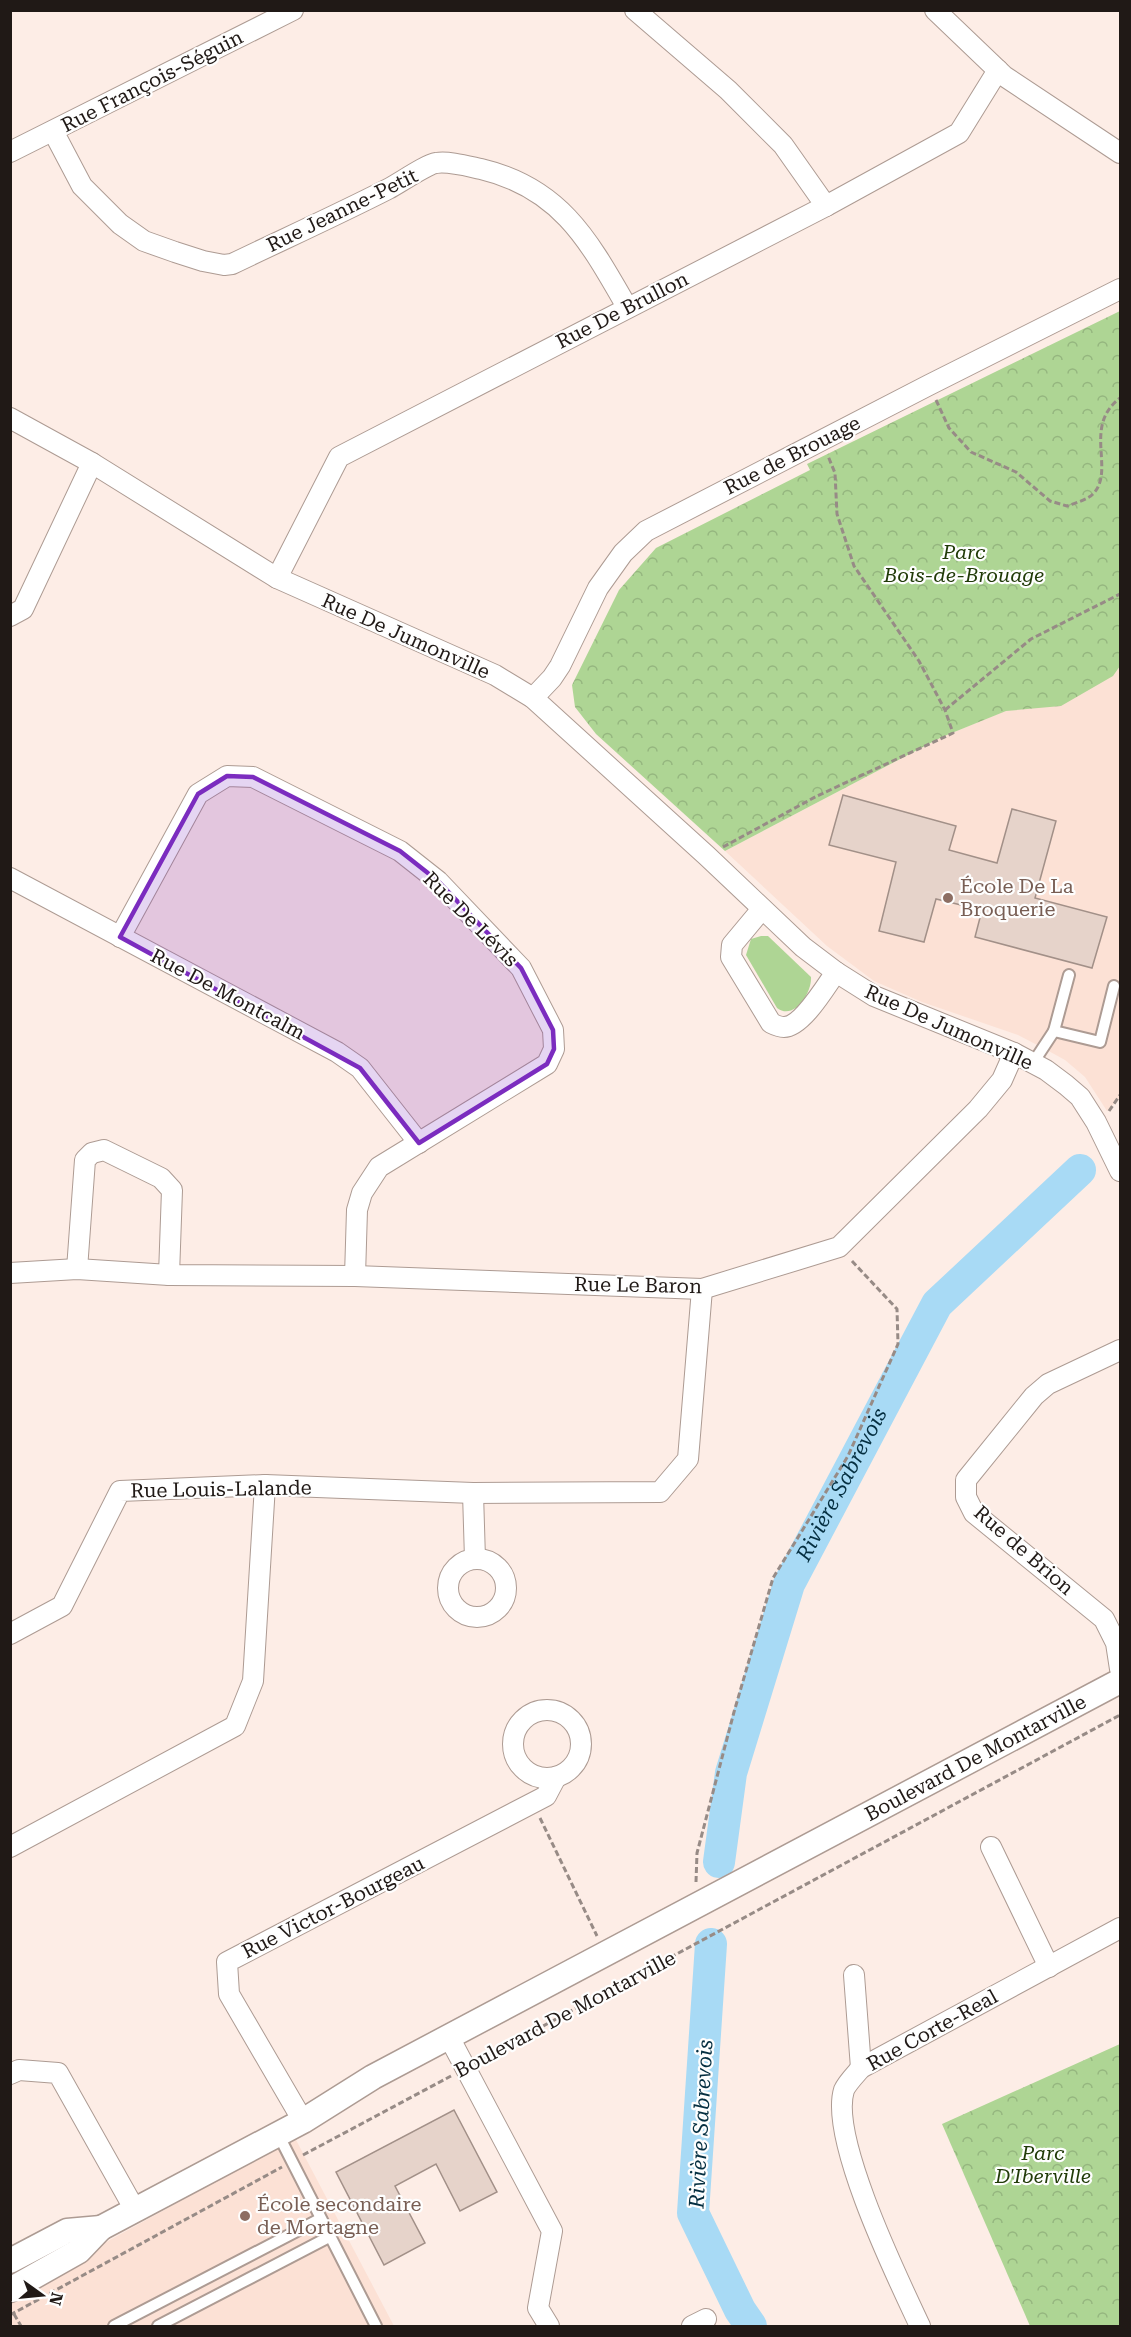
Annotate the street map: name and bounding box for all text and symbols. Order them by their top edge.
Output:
street label: Rue François-Séguin [57,25,247,137]
street label: Rue Jeanne-Petit [263,163,422,257]
street label: Rue De Brullon [552,266,692,354]
street label: Rue de Brouage [720,410,864,500]
park label: Parc Bois-de-Brouage [883,540,1044,587]
street label: Rue De Jumonville [318,588,494,684]
street label: Rue De Lévis [419,867,523,971]
place label: École De La Broquerie [960,874,1074,921]
marker: École De La Broquerie [941,891,955,905]
street label: Rue De Montcalm [147,943,309,1045]
street label: Rue De Jumonville [861,979,1037,1075]
street label: Rue Le Baron [574,1272,702,1298]
water label: Rivière Sabrevois [791,1404,892,1566]
street label: Rue Louis-Lalande [130,1475,312,1503]
street label: Rue de Brion [969,1500,1079,1600]
street label: Boulevard De Montarville [861,1689,1090,1826]
street label: Rue Victor-Bourgeau [238,1850,429,1963]
street label: Boulevard De Montarville [450,1945,680,2083]
street label: Rue Corte-Real [862,1984,1002,2076]
water label: Rivière Sabrevois [685,2039,717,2210]
park label: Parc D'Iberville [994,2141,1091,2188]
place label: École secondaire de Mortagne [257,2192,421,2239]
marker: École secondaire de Mortagne [238,2209,252,2223]
north arrow [12,2265,72,2325]
text: N [45,2290,67,2307]

